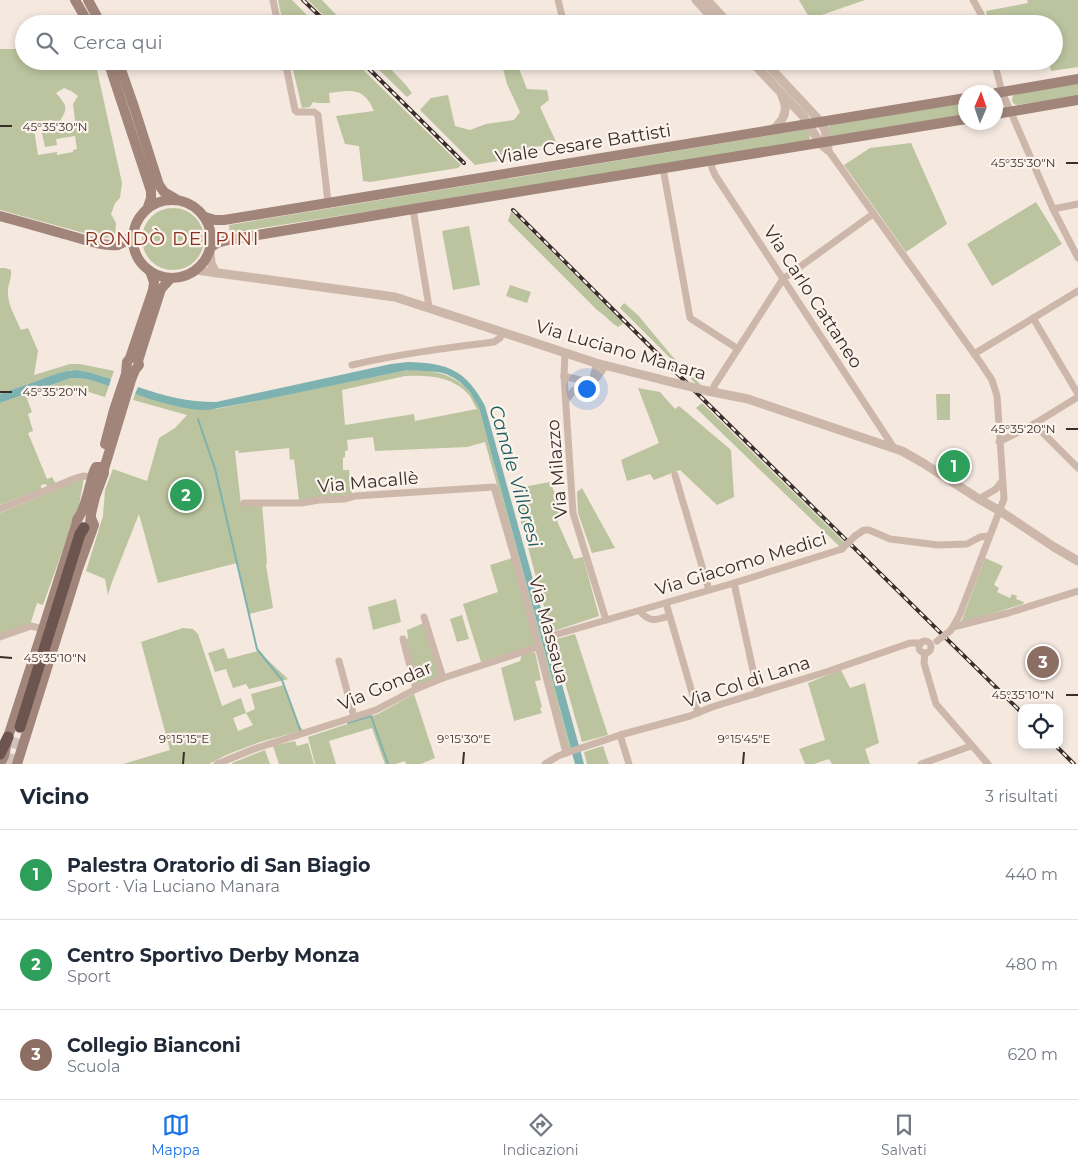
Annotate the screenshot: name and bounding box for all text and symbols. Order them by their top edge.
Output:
search box [15,15,1063,70]
icon: search [33,29,61,57]
text: Cerca qui [73,31,163,54]
north arrow [958,85,1003,130]
text: 45°35'30"N [23,119,87,134]
street label: Viale Cesare Battisti [494,119,672,169]
text: 45°35'30"N [991,155,1055,170]
street label: Via Carlo Cattaneo [759,221,867,373]
district label: RONDÒ DEI PINI [84,227,260,250]
street label: Via Luciano Manara [533,315,709,385]
your location [574,376,600,402]
text: 45°35'20"N [23,384,87,399]
water label: Canale Villoresi [484,402,547,551]
street label: Via Milazzo [542,419,572,519]
text: 45°35'20"N [991,421,1055,436]
pin: 1 [938,447,970,485]
street label: Via Macallè [316,467,420,497]
pin: 2 [170,476,202,514]
street label: Via Giacomo Medici [653,527,829,601]
street label: Via Massaua [524,573,574,687]
pin: 3 [1027,643,1059,681]
text: 45°35'10"N [24,650,86,665]
street label: Via Col di Lana [681,651,813,713]
street label: Via Gondar [335,656,435,716]
text: 45°35'10"N [992,687,1054,702]
map controls [1018,704,1063,749]
button: locate [1018,704,1063,749]
text: 9°15'15"E [159,731,209,746]
text: 9°15'30"E [437,731,491,746]
text: 9°15'45"E [717,731,771,746]
text: Vicino [20,784,89,809]
text: 3 risultati [985,787,1058,806]
text: Palestra Oratorio di San Biagio [67,854,370,877]
text: 1 [33,865,39,884]
text: 440 m [1005,865,1058,884]
text: Sport · Via Luciano Manara [67,877,280,896]
text: Centro Sportivo Derby Monza [67,944,360,967]
text: 2 [31,955,41,974]
text: 480 m [1005,955,1058,974]
text: Sport [67,967,111,986]
text: Collegio Bianconi [67,1034,241,1057]
text: 3 [31,1045,41,1064]
text: 620 m [1007,1045,1058,1064]
text: Scuola [67,1057,120,1076]
tab: Mappa [151,1111,200,1159]
tab: Indicazioni [503,1111,579,1159]
tab: Salvati [881,1111,927,1159]

